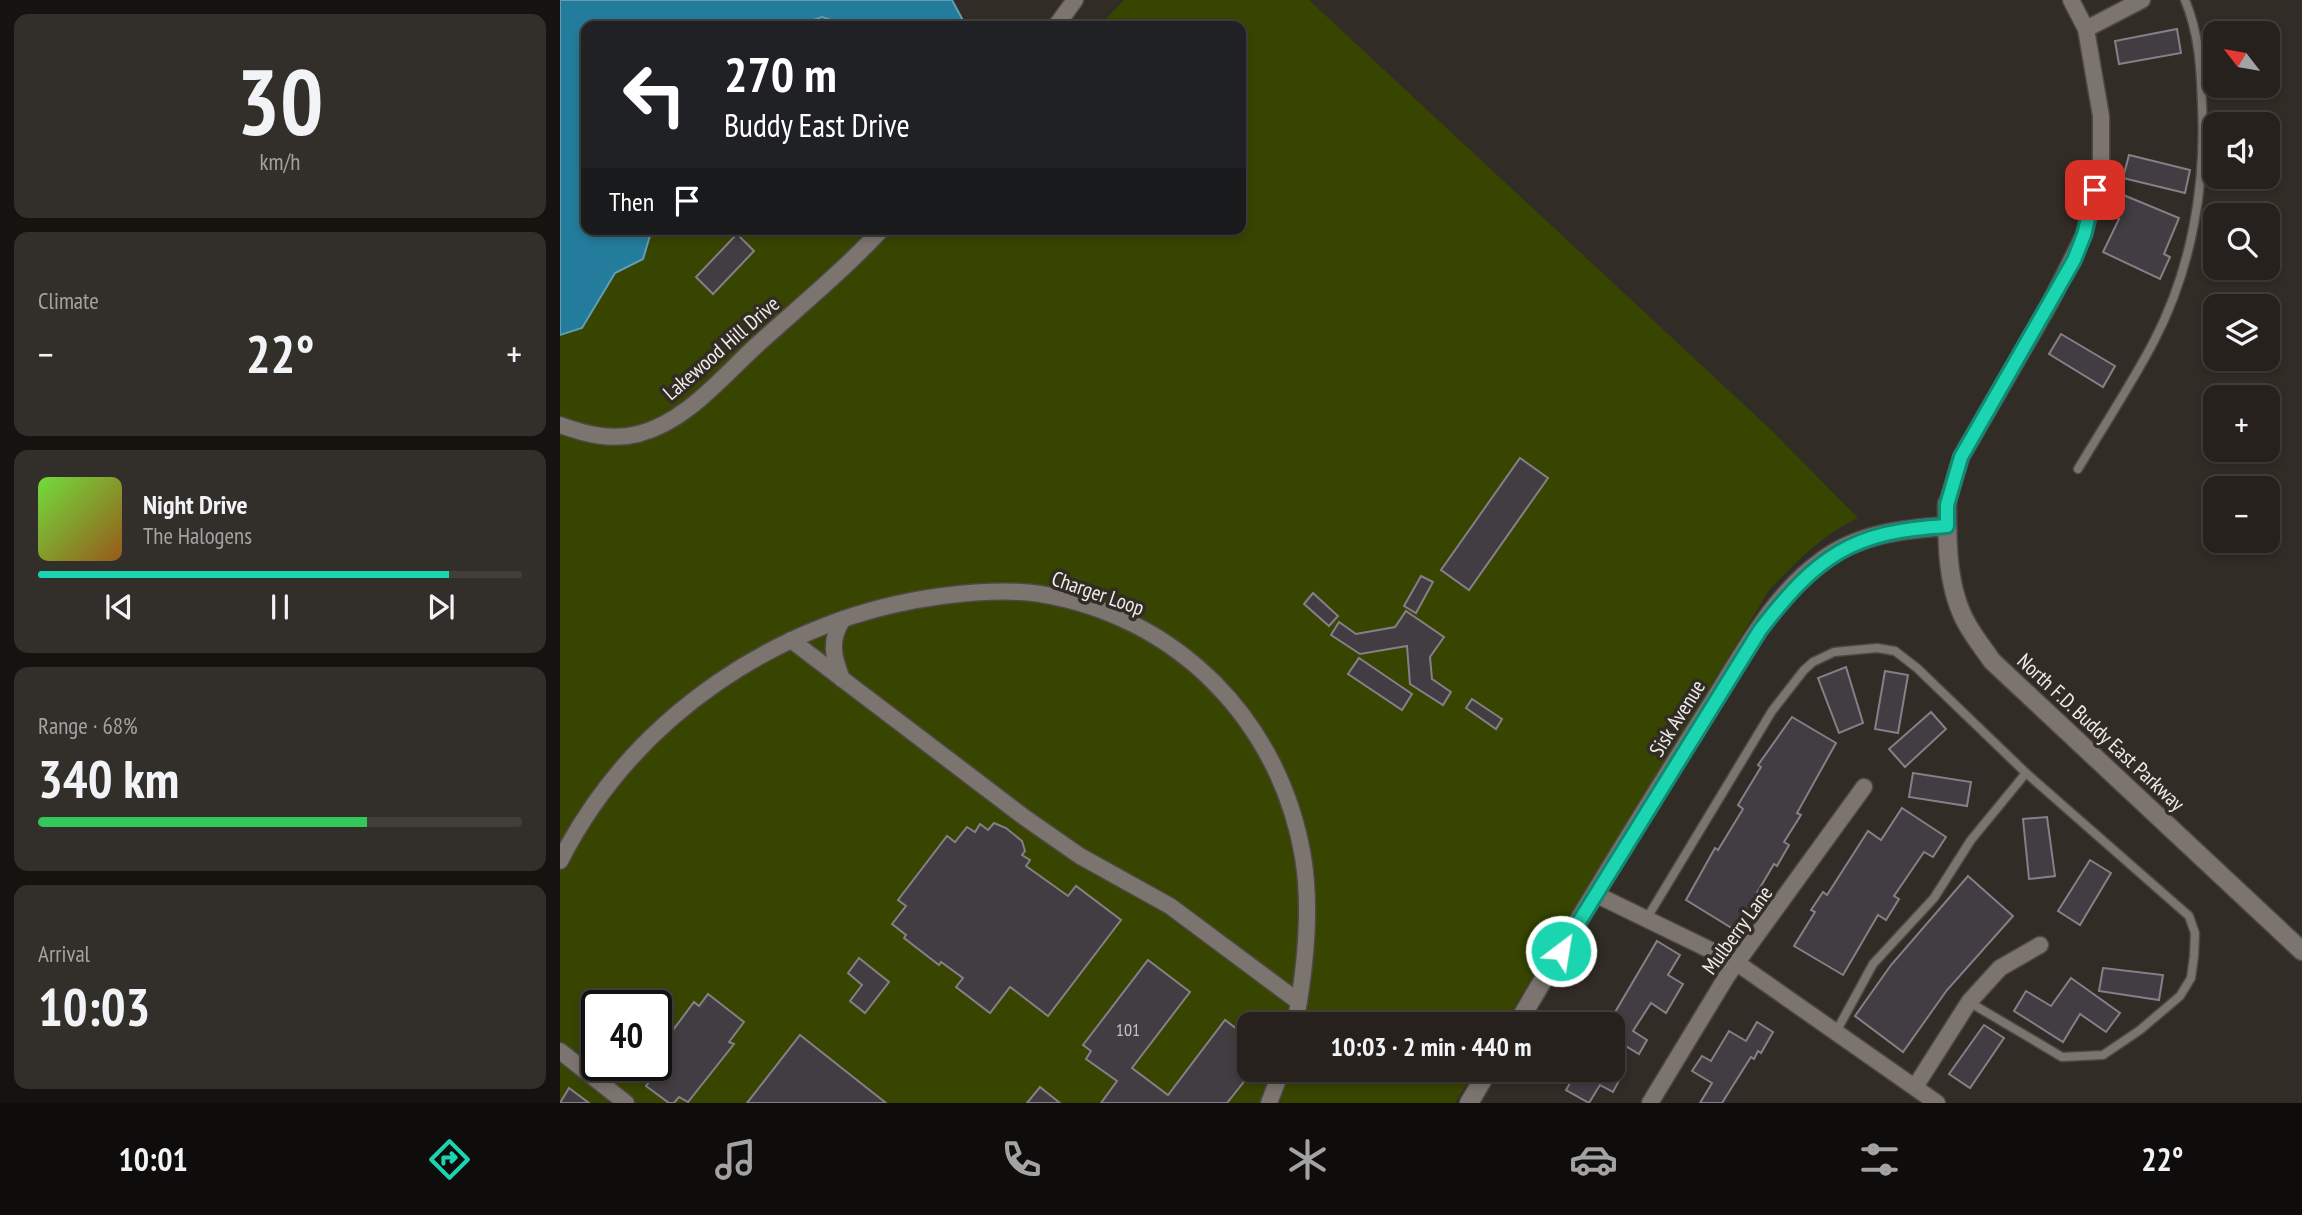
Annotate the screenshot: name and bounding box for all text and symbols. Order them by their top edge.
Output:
north arrow [2203,21,2280,98]
map controls [2203,21,2280,553]
text: 30 [237,42,324,160]
text: 270 m [724,42,837,106]
icon: left [609,49,700,140]
text: Buddy East Drive [724,104,910,146]
button: sound [2203,112,2280,189]
text: km/h [260,147,300,176]
pin [2065,160,2125,220]
icon: arrive [2076,171,2114,209]
icon: arrive [668,182,706,220]
text: Then [609,185,654,218]
button: search [2203,203,2280,280]
text: Climate [38,286,99,315]
street label: Lakewood Hill Drive [657,290,785,406]
button: layers [2203,294,2280,371]
text: 22° [246,320,314,387]
text: − [38,329,54,378]
text: + [506,329,522,378]
button: + [2203,385,2280,462]
button: − [2203,476,2280,553]
text: Night Drive [143,488,248,521]
text: The Halogens [143,521,252,550]
street label: Charger Loop [1048,565,1148,621]
icon: previous [100,588,138,626]
icon: pause [261,588,299,626]
icon: next [422,588,460,626]
street label: North F.D. Buddy East Parkway [2012,647,2191,817]
street label: Sisk Avenue [1643,675,1711,761]
text: Range · 68% [38,711,138,740]
text: 340 km [38,745,179,812]
street label: Mulberry Lane [1696,880,1778,980]
position arrow [1524,914,1598,988]
text: Arrival [38,939,90,968]
text: 10:03 [38,973,150,1040]
speed limit sign: 40 [581,990,672,1081]
house number: 101 [1116,1018,1140,1041]
text: 10:03 · 2 min · 440 m [1331,1030,1531,1063]
icon: directions [425,1135,474,1184]
icon: music [711,1135,760,1184]
icon: phone [997,1135,1046,1184]
icon: climate [1283,1135,1332,1184]
icon: car [1569,1135,1618,1184]
icon: filters [1855,1135,1904,1184]
text: 10:01 [119,1138,188,1180]
text: 22° [2141,1138,2183,1180]

